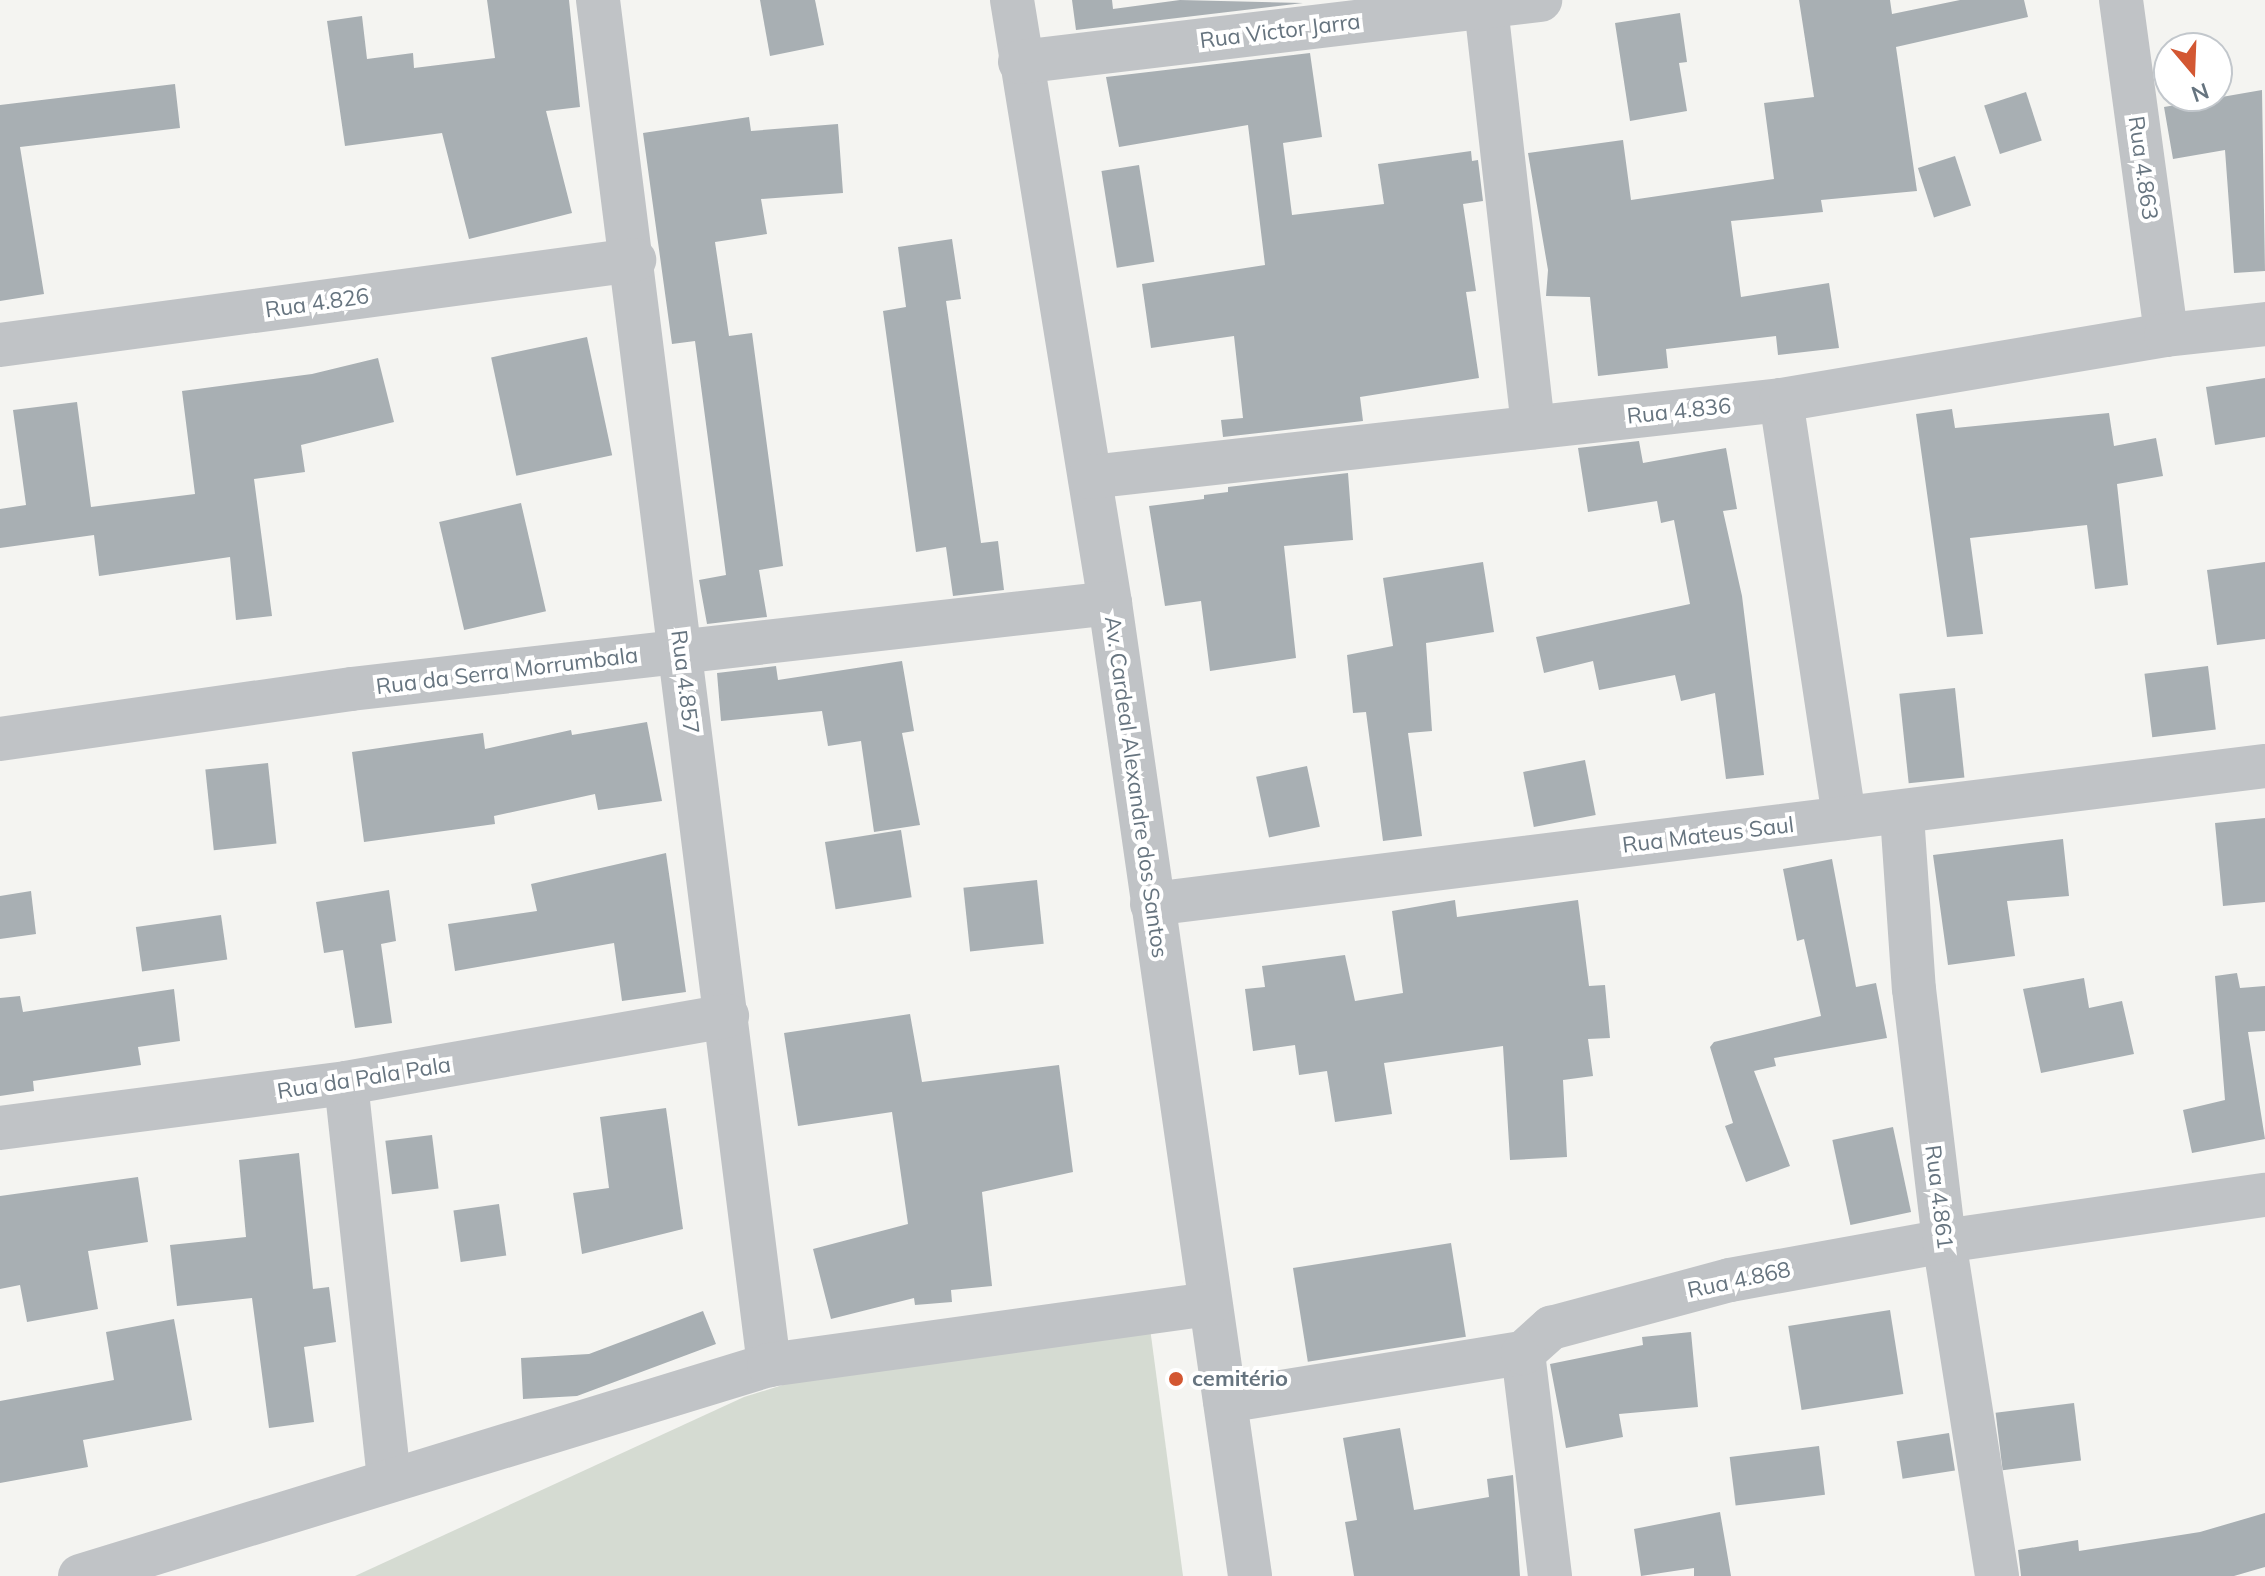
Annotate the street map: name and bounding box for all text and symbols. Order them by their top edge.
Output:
street label: Rua Victor Jarra [1198,8,1362,54]
north arrow [2153,32,2233,112]
text: N [2188,77,2213,109]
street label: Rua 4.863 [2123,114,2163,222]
street label: Rua 4.826 [263,283,371,323]
street label: Rua 4.836 [1626,392,1732,430]
street label: Av. Cardeal Alexandre dos Santos [1099,614,1173,960]
street label: Rua 4.857 [666,628,704,736]
street label: Rua da Serra Morrumbala [375,642,639,700]
street label: Rua Mateus Saul [1621,811,1795,859]
street label: Rua da Pala Pala [275,1051,453,1105]
street label: Rua 4.861 [1920,1143,1958,1251]
street label: Rua 4.868 [1685,1256,1793,1304]
place label: cemitério [1192,1366,1288,1392]
marker: cemitério [1167,1370,1185,1388]

